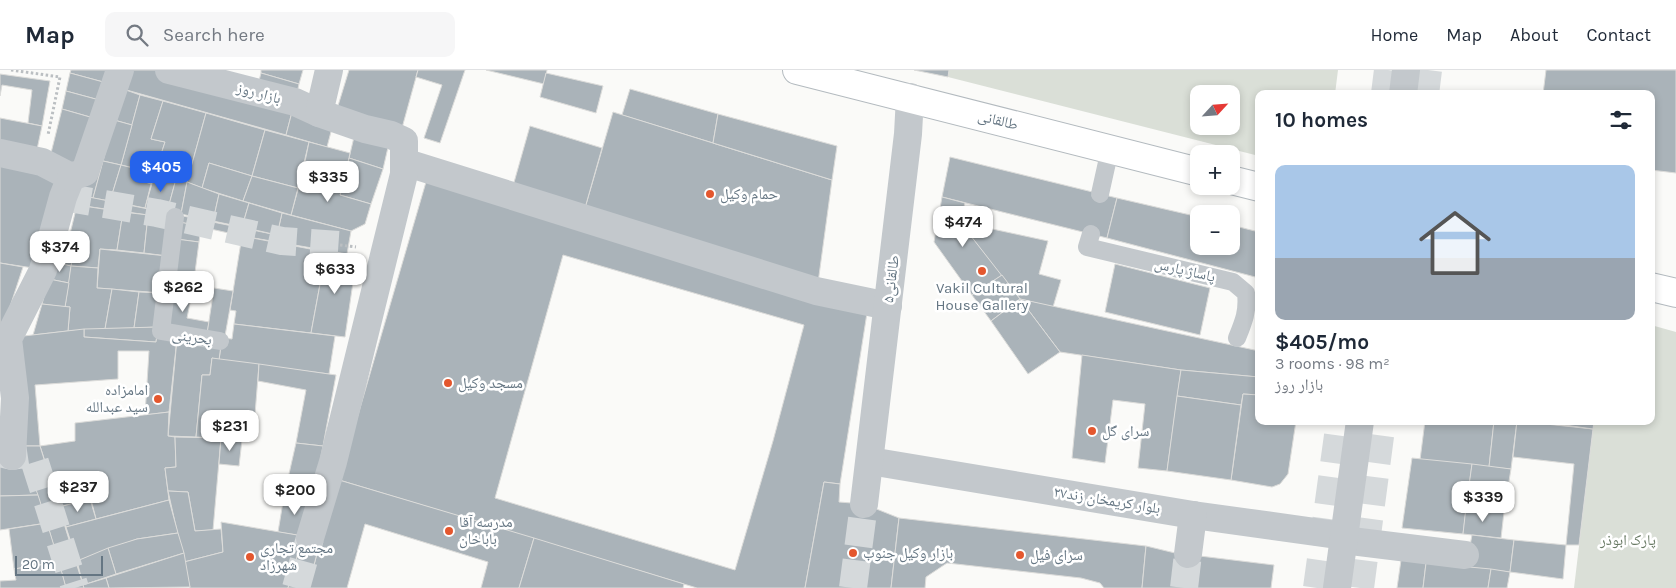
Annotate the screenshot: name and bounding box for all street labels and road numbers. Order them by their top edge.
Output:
street label: بازار روز [234,78,283,108]
street label: طالقانی [976,106,1020,135]
street label: طالقانی۵ [879,254,904,304]
street label: پاساژ پارس [1153,254,1217,287]
street label: بحرینی [171,325,213,350]
street label: بلوار کریمخان زند۲۷ [1052,483,1162,518]

